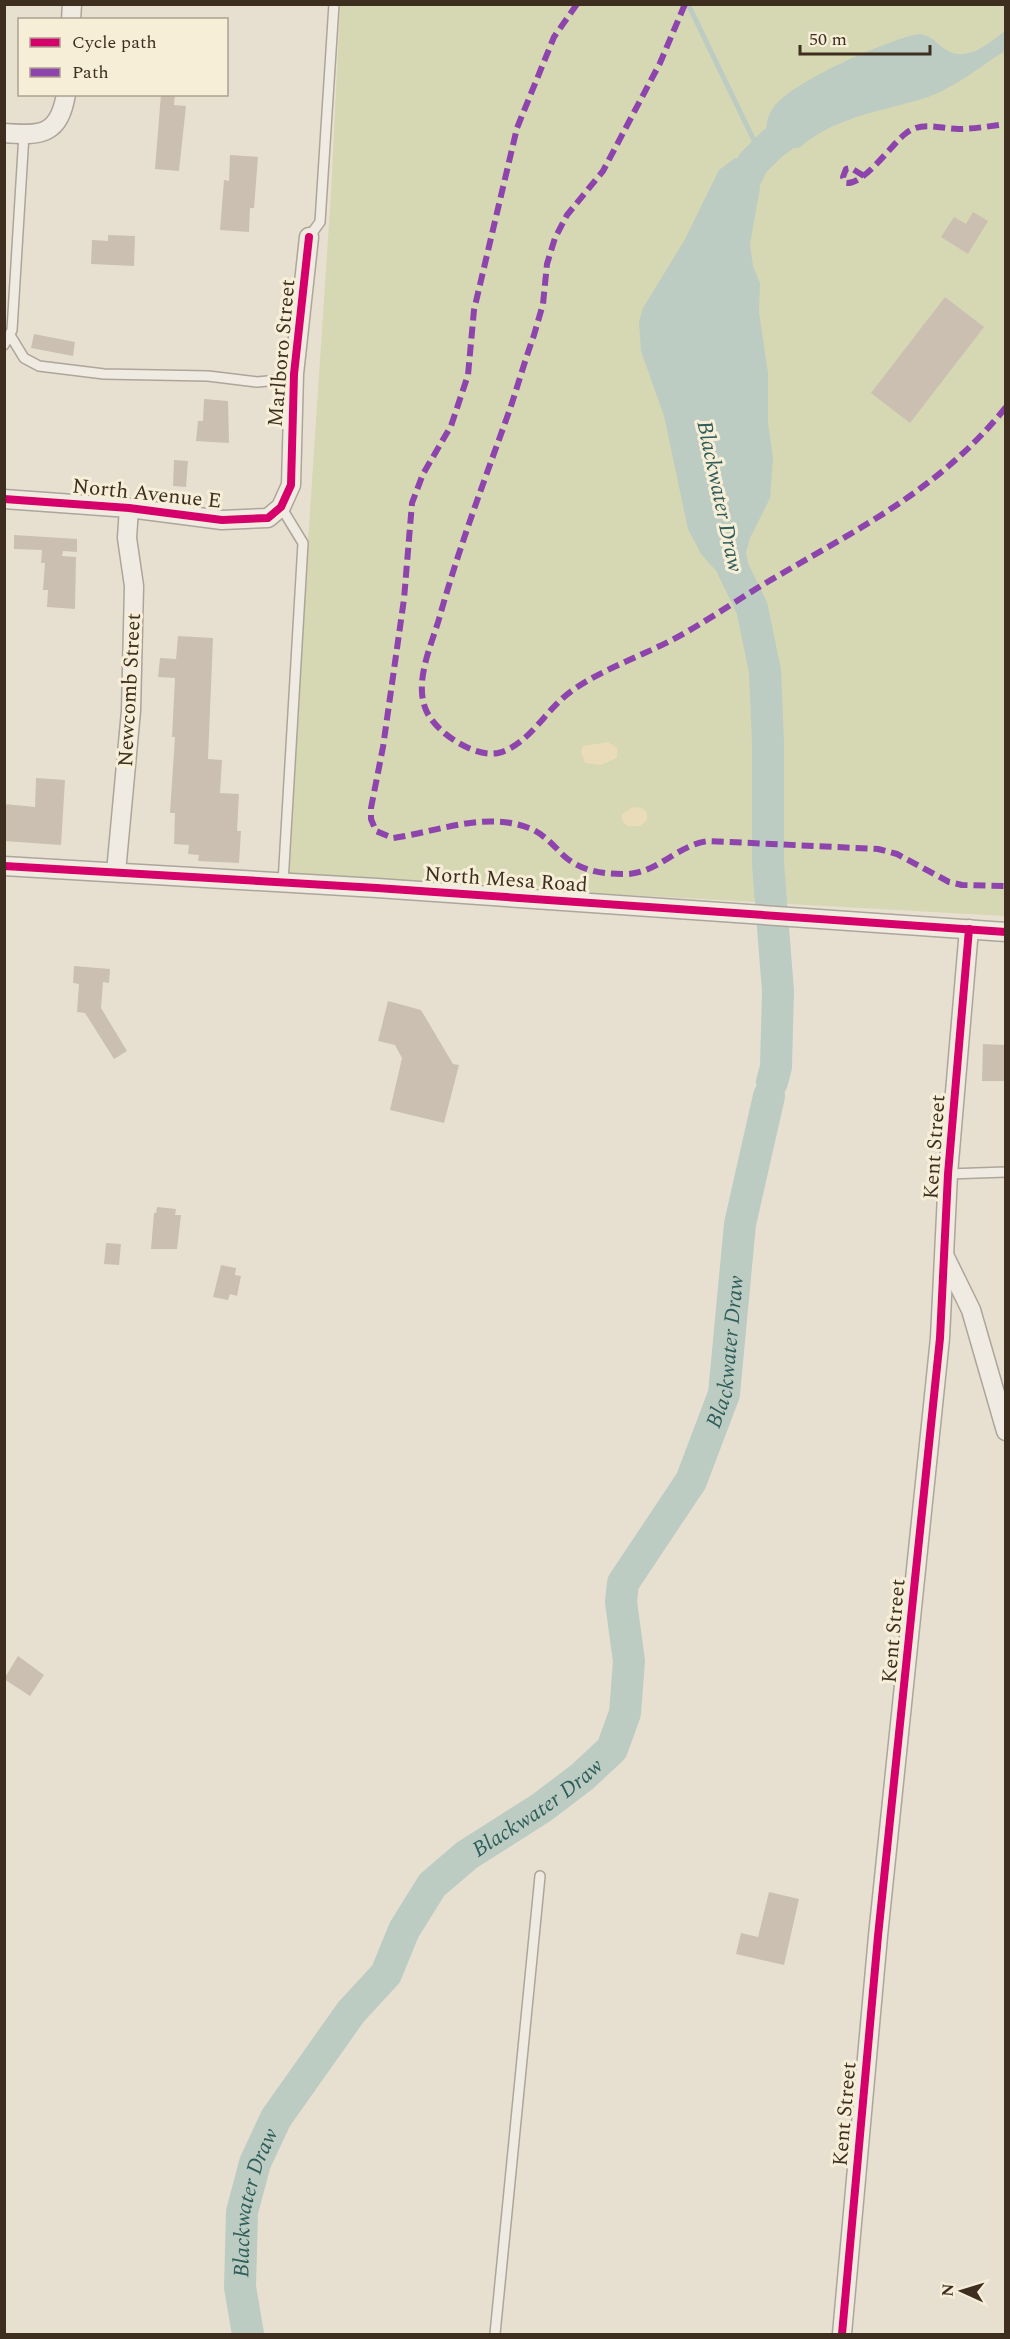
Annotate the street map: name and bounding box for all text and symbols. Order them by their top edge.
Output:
legend [18,18,228,96]
scale bar [800,18,930,56]
text: 50 m [809,26,847,53]
text: Cycle path [72,29,157,56]
text: Path [72,59,109,86]
street label: Marlboro Street [260,278,304,428]
water label: Blackwater Draw [687,418,752,575]
street label: North Avenue E [71,470,223,518]
street label: Newcomb Street [110,612,150,768]
street label: North Mesa Road [423,858,589,902]
street label: Kent Street [915,1094,955,1200]
water label: Blackwater Draw [698,1274,753,1433]
street label: Kent Street [873,1577,915,1685]
water label: Blackwater Draw [466,1750,611,1866]
street label: Kent Street [824,2060,866,2168]
water label: Blackwater Draw [225,2122,287,2278]
north arrow [932,2261,992,2321]
text: N [936,2283,960,2297]

